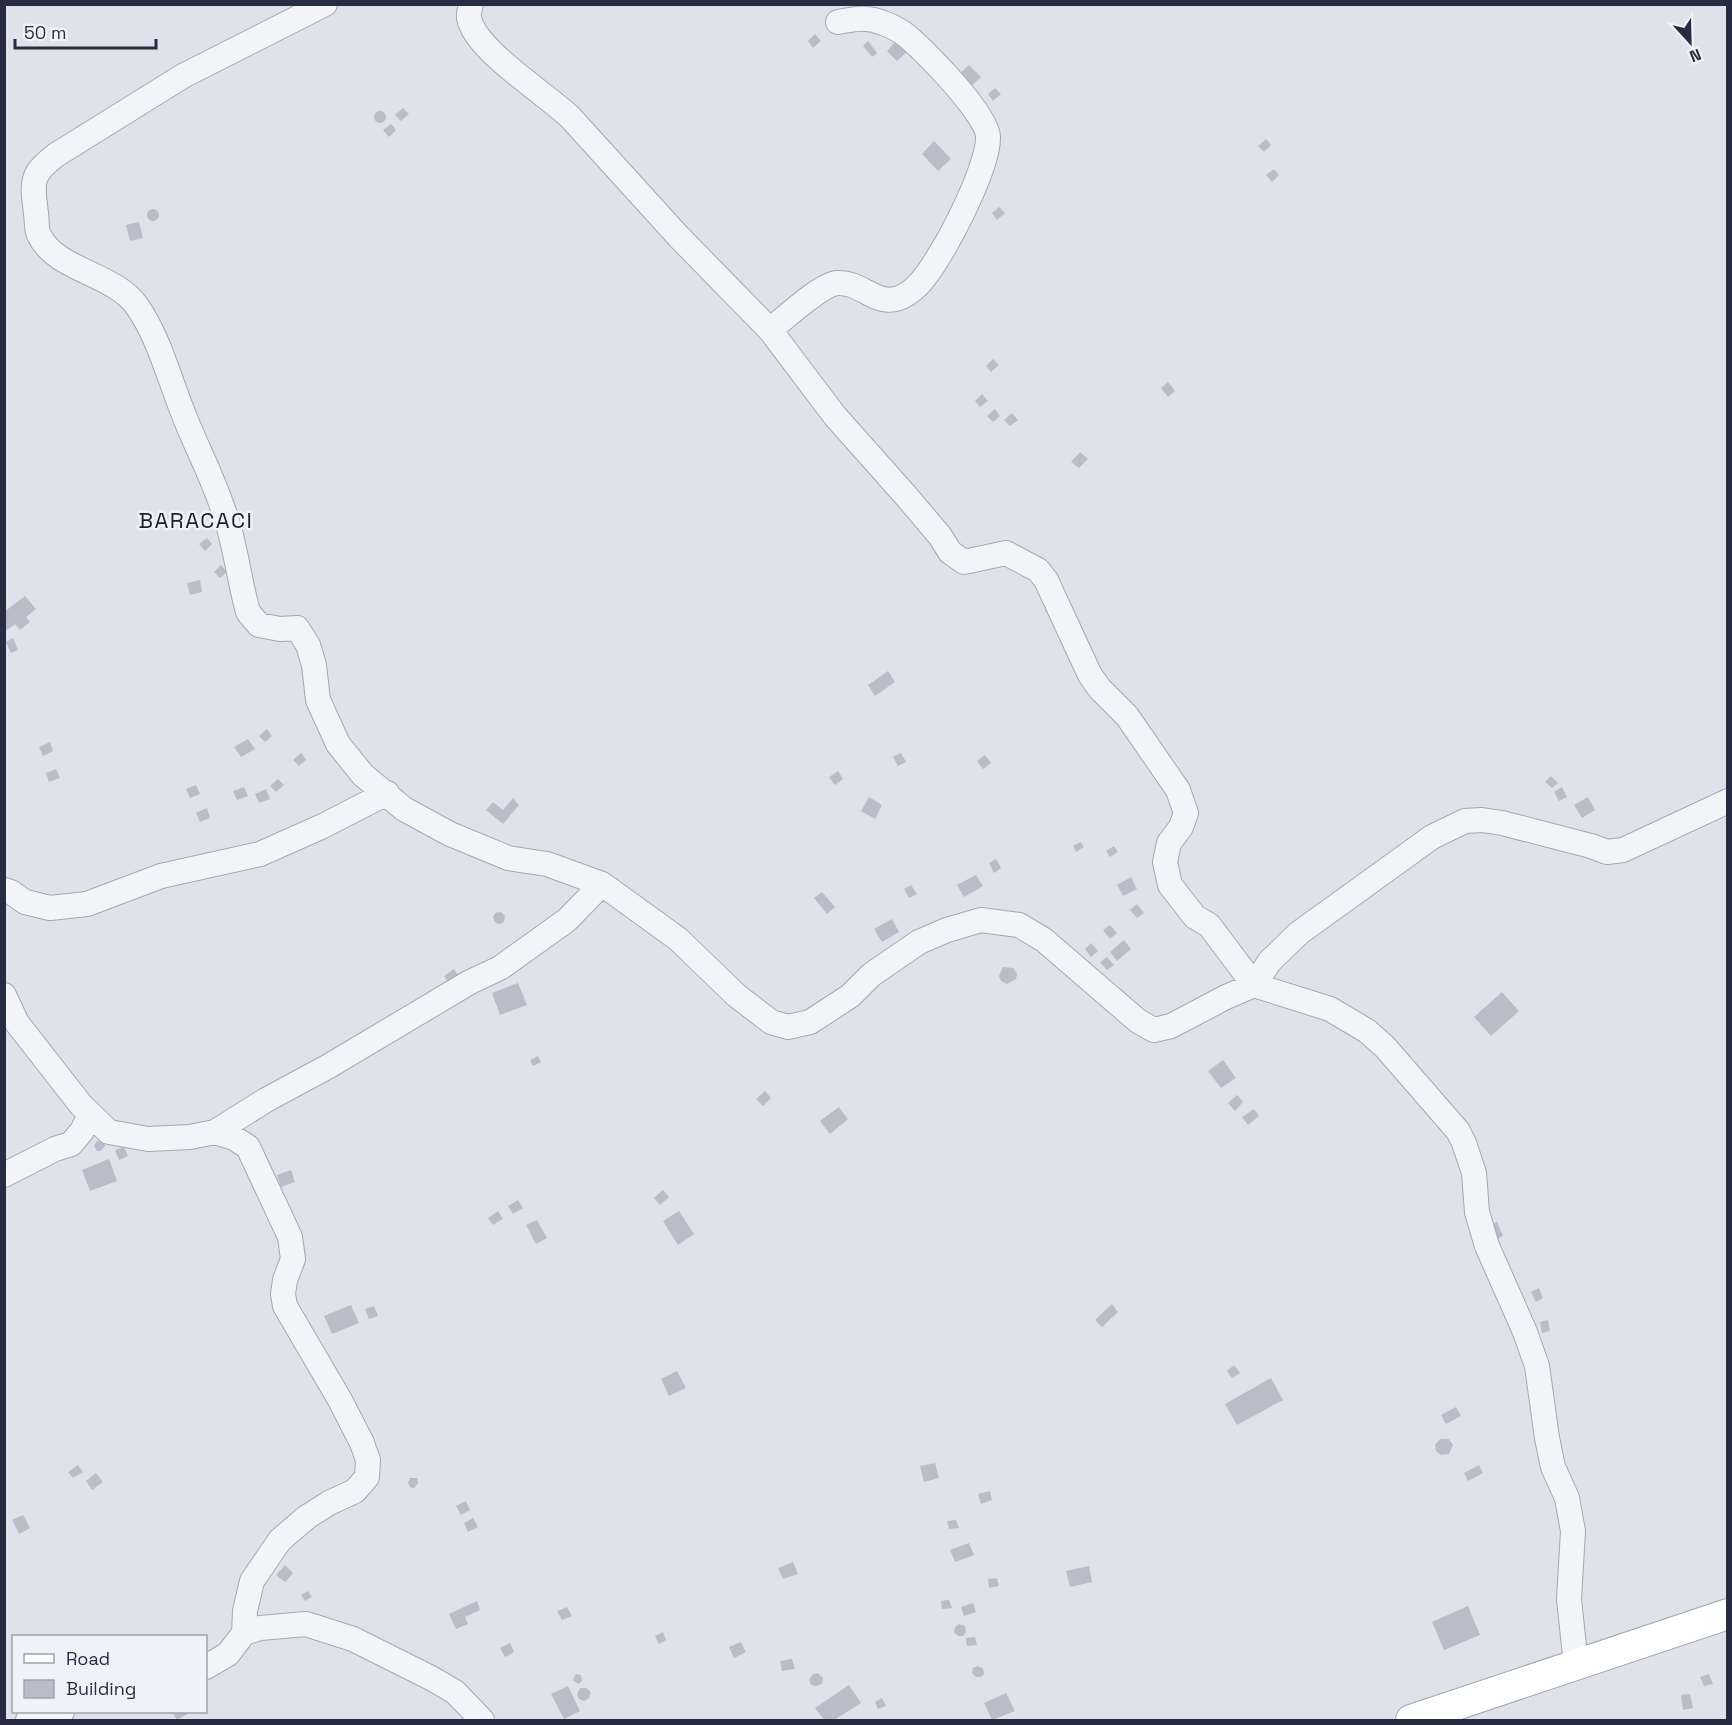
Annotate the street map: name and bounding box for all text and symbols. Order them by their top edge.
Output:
scale bar [15,12,156,50]
north arrow [1660,12,1720,72]
text: 50 m [24,21,66,44]
text: N [1687,44,1704,67]
district label: BARACACI [139,506,253,534]
legend [12,1635,207,1713]
text: Road [66,1647,110,1670]
text: Building [66,1677,136,1700]

